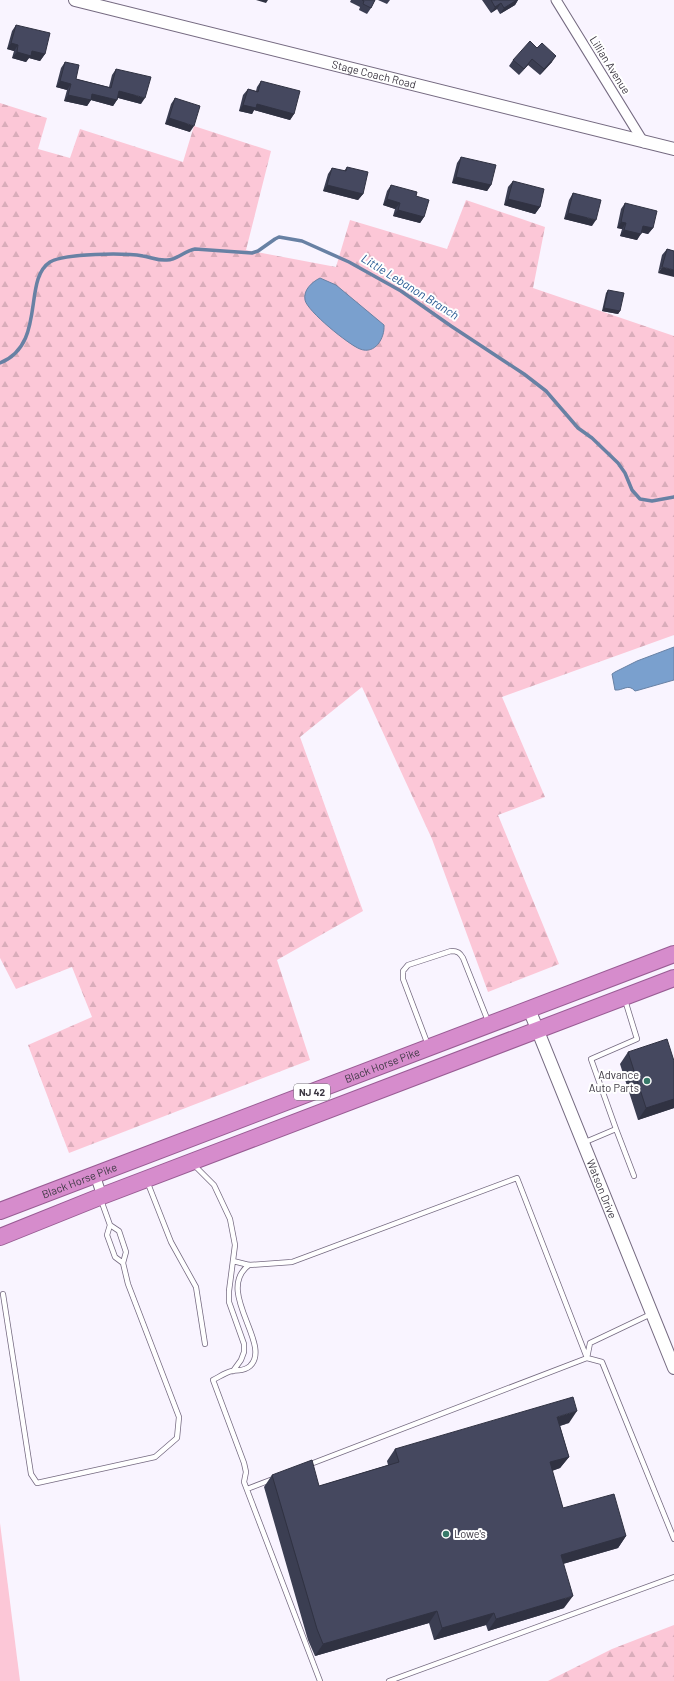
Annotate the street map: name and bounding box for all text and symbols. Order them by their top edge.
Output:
street label: Lillian Avenue [588,33,633,96]
street label: Stage Coach Road [330,57,418,91]
water label: Little Lebanon Branch [359,250,462,322]
street label: Black Horse Pike [342,1045,422,1085]
place label: Advance Auto Parts [589,1068,639,1094]
marker: Advance Auto Parts [642,1076,652,1086]
road number: NJ 42 [294,1084,330,1100]
street label: Watson Drive [584,1157,620,1220]
street label: Black Horse Pike [40,1160,119,1201]
place label: Lowe's [454,1527,486,1540]
marker: Lowe's [441,1529,451,1539]

